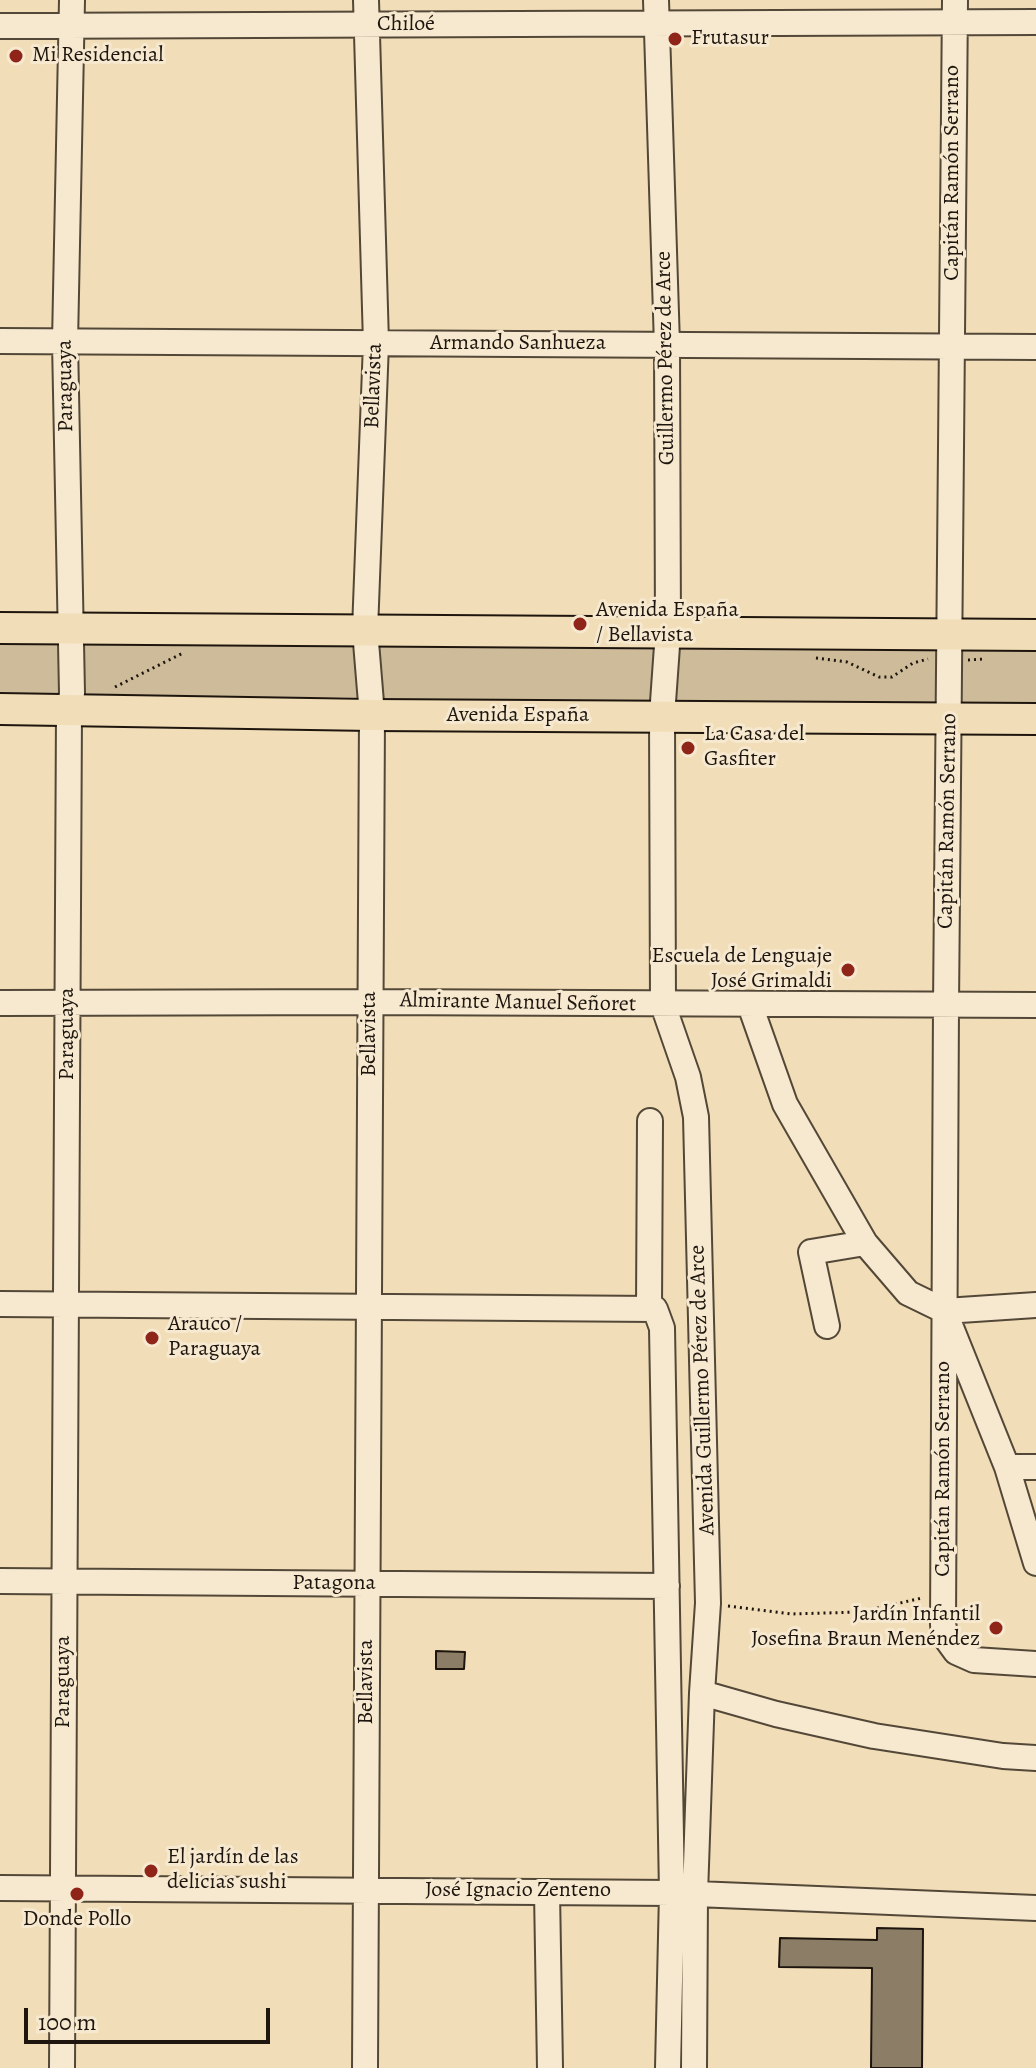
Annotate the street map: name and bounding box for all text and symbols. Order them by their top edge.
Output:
street label: Chiloé [377,12,435,38]
place label: Frutasur [691,26,769,52]
marker: Frutasur [666,30,684,48]
place label: Mi Residencial [32,43,164,69]
marker: Mi Residencial [7,47,25,65]
street label: Capitán Ramón Serrano [940,65,966,281]
street label: Guillermo Pérez de Arce [651,251,681,465]
street label: Armando Sanhueza [430,331,606,357]
street label: Paraguaya [52,339,80,433]
street label: Bellavista [359,343,389,429]
place label: Avenida España / Bellavista [596,598,739,650]
marker: Avenida España / Bellavista [571,615,589,633]
street label: Avenida España [447,703,589,729]
street label: Capitán Ramón Serrano [933,713,963,929]
place label: La Casa del Gasfiter [704,722,804,774]
marker: La Casa del Gasfiter [679,739,697,757]
place label: Escuela de Lenguaje José Grimaldi [651,944,832,996]
marker: Escuela de Lenguaje José Grimaldi [839,961,857,979]
street label: Paraguaya [55,988,81,1080]
street label: Almirante Manuel Señoret [400,988,636,1018]
street label: Bellavista [357,991,383,1077]
street label: Avenida Guillermo Pérez de Arce [685,1244,721,1536]
place label: Arauco / Paraguaya [168,1312,261,1364]
marker: Arauco / Paraguaya [143,1329,161,1347]
street label: Capitán Ramón Serrano [931,1361,957,1577]
street label: Patagona [292,1571,376,1597]
place label: Jardín Infantil Josefina Braun Menéndez [751,1602,980,1654]
marker: Jardín Infantil Josefina Braun Menéndez [987,1619,1005,1637]
street label: Paraguaya [51,1636,77,1728]
street label: Bellavista [354,1639,380,1725]
place label: El jardín de las delicias sushi [167,1845,299,1896]
marker: El jardín de las delicias sushi [142,1862,160,1880]
street label: José Ignacio Zenteno [425,1878,611,1904]
marker: Donde Pollo [68,1885,86,1903]
place label: Donde Pollo [23,1907,131,1933]
scale bar [28,1992,274,2042]
text: 100 m [38,2006,97,2038]

